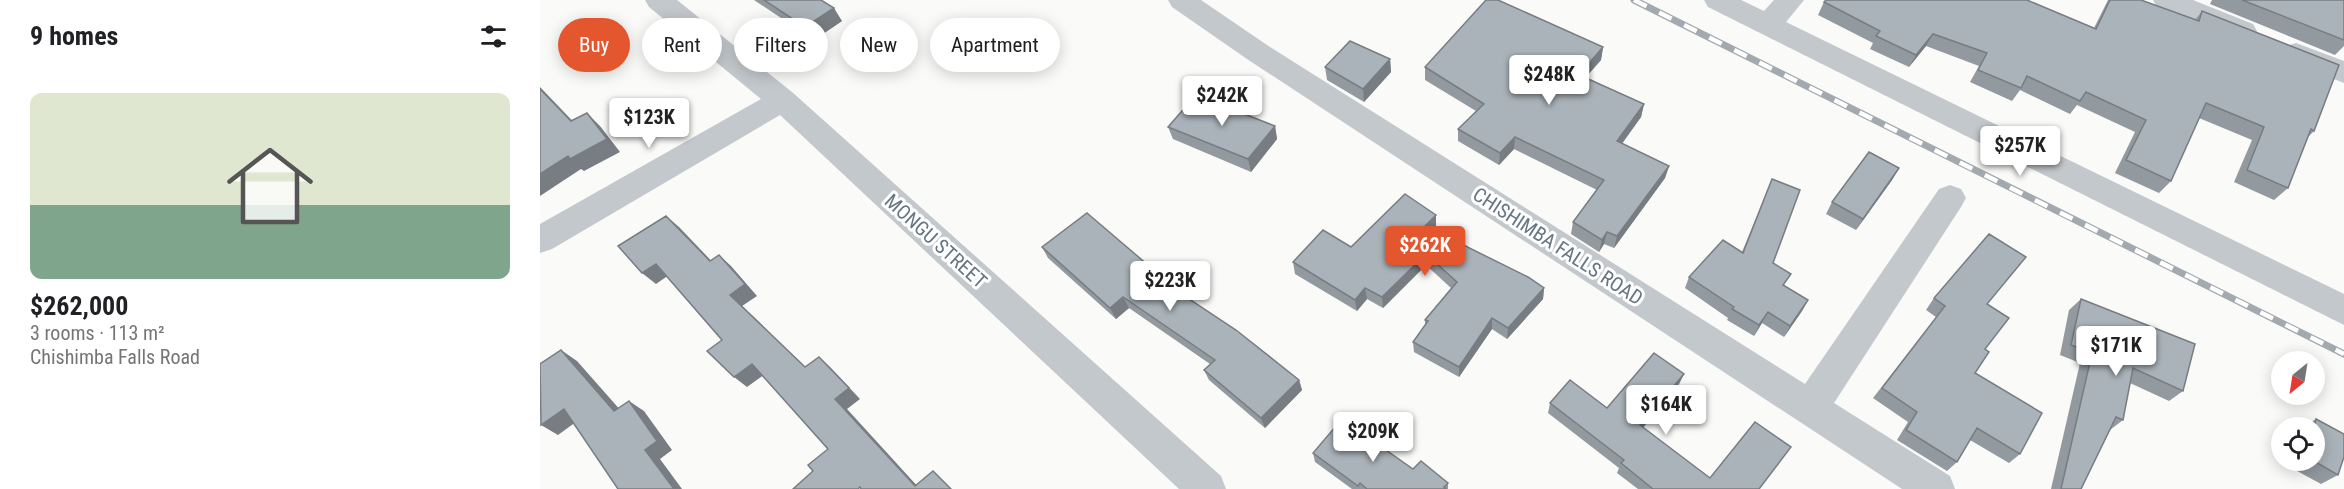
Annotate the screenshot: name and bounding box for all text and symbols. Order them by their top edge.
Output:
chip: Buy [558,18,630,72]
chip: Rent [642,18,722,72]
chip: Filters [734,18,828,72]
chip: New [840,18,918,72]
chip: Apartment [930,18,1060,72]
icon: filters [477,20,510,53]
text: 9 homes [30,21,118,51]
pin: $248K [1507,55,1591,106]
text: $248K [1523,62,1575,86]
pin: $242K [1180,76,1264,127]
text: $242K [1196,83,1248,107]
pin: $123K [607,98,691,149]
text: $123K [623,105,675,129]
pin: $257K [1978,126,2062,177]
icon: home [216,132,324,240]
text: $257K [1994,133,2046,157]
street label: CHISHIMBA FALLS ROAD [1469,182,1647,310]
street label: MONGU STREET [880,189,992,293]
pin: $262K [1383,226,1467,277]
text: $262K [1399,233,1451,257]
pin: $223K [1128,261,1212,312]
text: $223K [1144,268,1196,292]
text: $262,000 [30,291,128,321]
text: 3 rooms · 113 m² [30,321,165,345]
pin: $171K [2074,326,2158,377]
text: $171K [2090,333,2142,357]
text: Chishimba Falls Road [30,345,200,369]
north arrow [2271,351,2325,405]
map controls [2271,351,2325,471]
pin: $164K [1624,385,1708,436]
text: $164K [1640,392,1692,416]
pin: $209K [1331,412,1415,463]
button: locate [2271,417,2325,471]
text: $209K [1347,419,1399,443]

